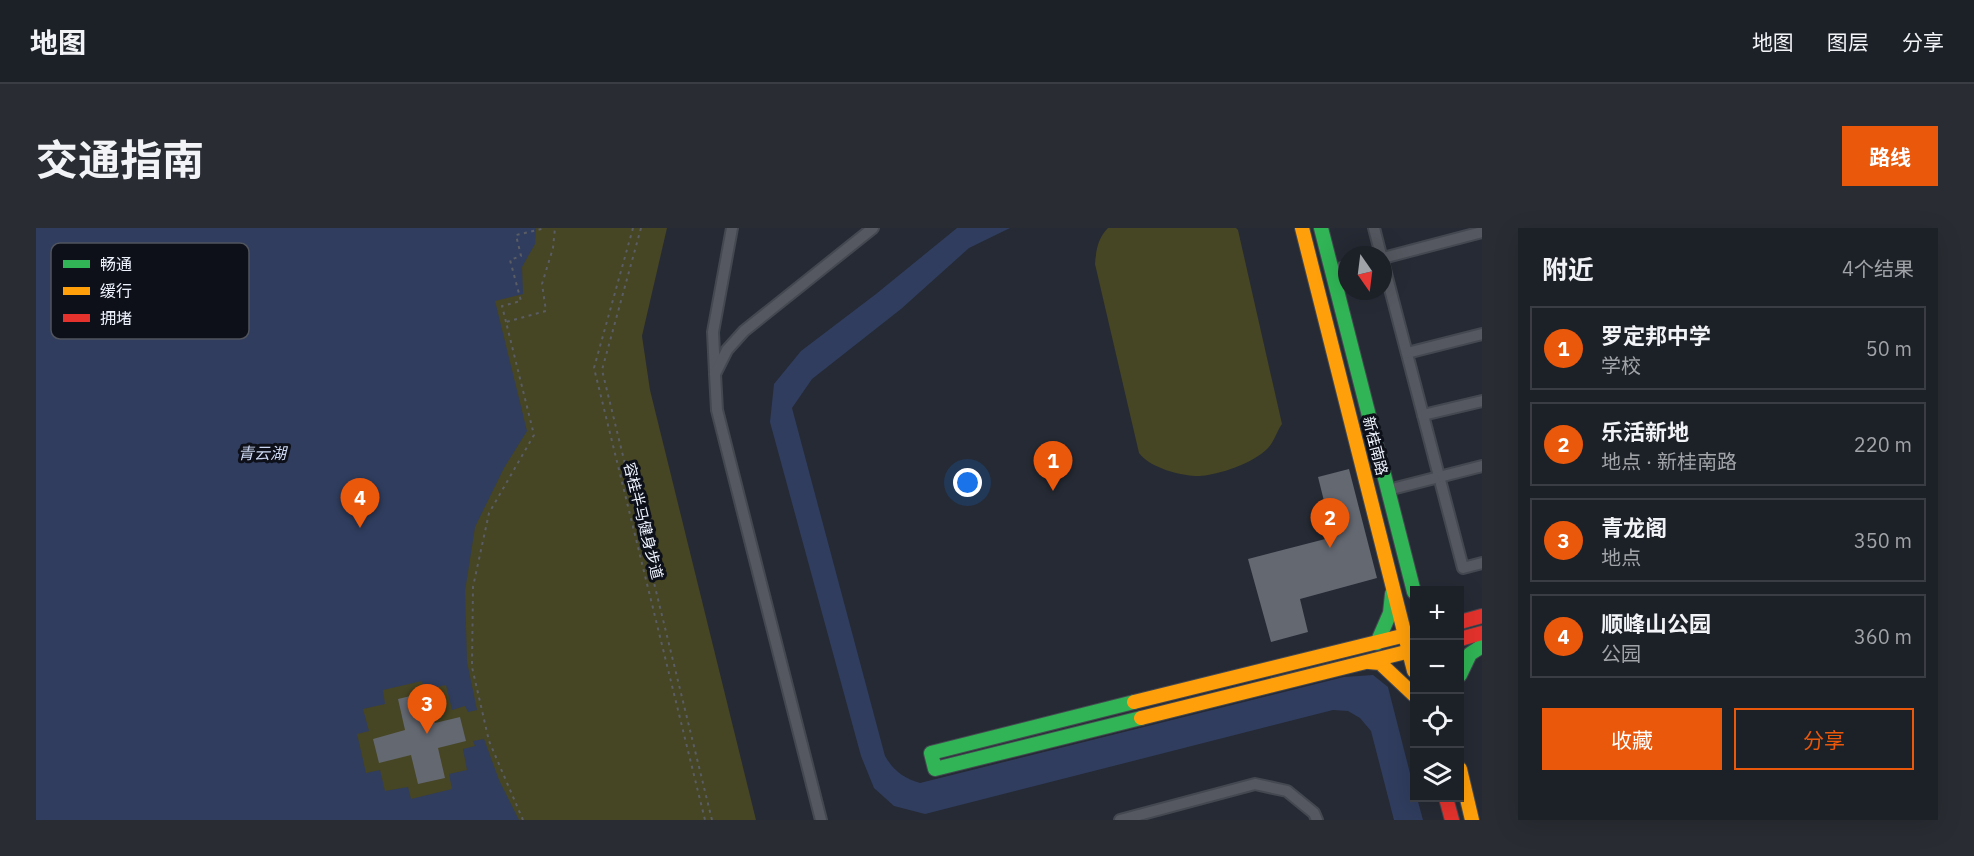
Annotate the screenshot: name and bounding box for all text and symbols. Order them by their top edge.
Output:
text: 地图 [30,24,86,61]
text: 地图 [1752,28,1794,56]
text: 图层 [1827,28,1869,56]
text: 分享 [1902,28,1944,56]
button: 路线 [1842,126,1938,186]
text: 交通指南 [36,132,204,187]
legend [51,243,249,339]
north arrow [1338,246,1392,300]
text: 附近 [1542,252,1594,286]
text: 畅通 [100,254,132,274]
text: 4个结果 [1842,255,1914,282]
text: 缓行 [100,281,132,301]
text: 拥堵 [100,308,132,328]
text: 罗定邦中学 [1601,321,1711,350]
text: 1 [1558,335,1570,362]
text: 50 m [1866,335,1912,362]
text: 学校 [1601,352,1641,379]
street label: 新桂南路 [1359,414,1392,477]
text: 乐活新地 [1601,417,1689,446]
text: 2 [1558,431,1570,458]
text: 220 m [1854,431,1912,458]
pin: 1 [1034,442,1072,491]
water label: 青云湖 [238,443,289,463]
text: 地点 · 新桂南路 [1601,448,1737,475]
street label: 容桂半马健身步道 [620,460,667,581]
your location [953,468,982,497]
pin: 4 [340,478,380,528]
pin: 2 [1310,498,1350,548]
text: 青龙阁 [1601,513,1667,542]
text: 3 [1558,527,1570,554]
text: 350 m [1854,527,1912,554]
text: 地点 [1601,544,1641,571]
map controls [1410,586,1464,802]
button: + [1410,586,1464,640]
text: 顺峰山公园 [1601,609,1711,638]
text: 4 [1558,623,1570,650]
text: 360 m [1854,623,1912,650]
button: − [1410,640,1464,694]
text: 公园 [1601,640,1641,667]
pin: 3 [408,684,446,734]
button: locate [1410,694,1464,748]
button: 收藏 [1542,708,1722,770]
button: 分享 [1734,708,1914,770]
button: layers [1410,748,1464,802]

